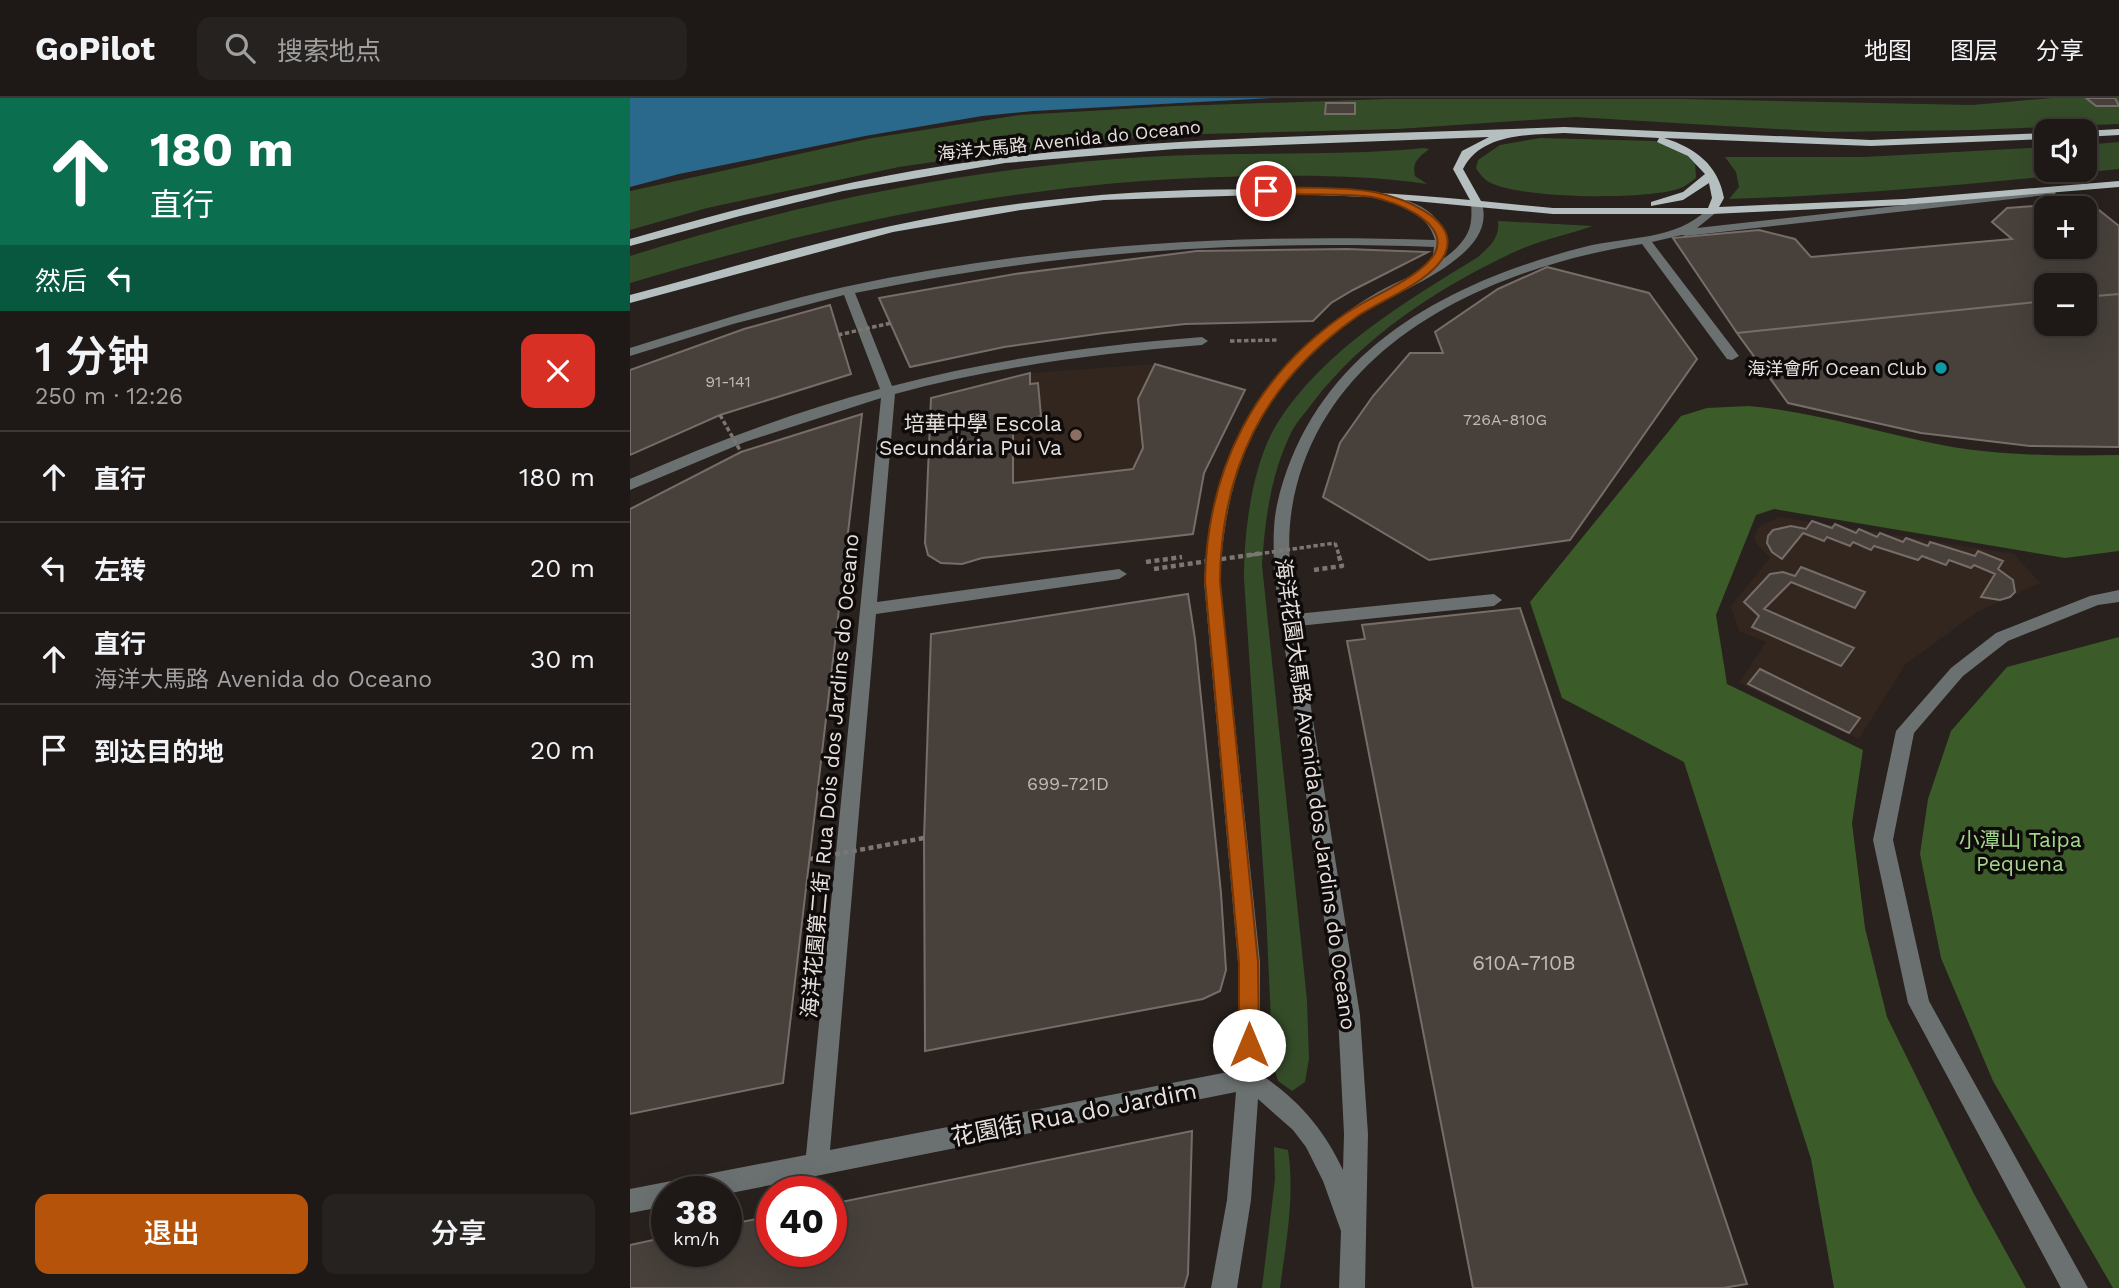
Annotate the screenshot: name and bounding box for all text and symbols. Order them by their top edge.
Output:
search box [197,17,687,80]
text: GoPilot [35,29,155,68]
icon: search [221,29,259,67]
text: 搜索地点 [277,36,381,66]
text: 地图 [1864,37,1912,65]
text: 图层 [1950,37,1998,65]
text: 分享 [2036,37,2084,65]
street label: 海洋大馬路 Avenida do Oceano [936,116,1202,164]
map controls [2034,119,2097,336]
button: sound [2034,119,2097,182]
text: 180 m [150,120,294,178]
icon: ahead [35,126,126,217]
pin [1236,161,1296,221]
icon: arrive [1247,172,1285,210]
text: 直行 [150,186,214,224]
button: + [2034,196,2097,259]
icon: left [101,259,139,297]
text: 然后 [35,266,87,296]
button: − [2034,273,2097,336]
text: 1 分钟 [35,332,149,381]
button: close [521,334,595,408]
place label: 海洋會所 Ocean Club [1747,358,1927,379]
marker: 海洋會所 Ocean Club [1933,360,1949,376]
house number: 91-141 [705,372,751,391]
text: 250 m · 12:26 [35,383,183,410]
house number: 726A-810G [1463,410,1547,429]
place label: 培華中學 Escola Secundária Pui Va [879,411,1062,460]
marker: 培華中學 Escola Secundária Pui Va [1068,427,1084,443]
icon: ahead [35,458,73,496]
text: 180 m [519,462,595,492]
text: 直行 [94,464,146,494]
street label: 海洋花園第二街 Rua Dois dos Jardins do Oceano [796,533,864,1019]
icon: left [35,549,73,587]
text: 20 m [530,553,595,583]
text: 左转 [94,555,146,585]
street label: 海洋花園大馬路 Avenida dos Jardins do Oceano [1271,557,1361,1031]
text: 直行 [94,629,146,659]
icon: ahead [35,640,73,678]
text: 30 m [530,644,595,674]
text: 海洋大馬路 Avenida do Oceano [94,666,432,693]
icon: arrive [35,731,73,769]
text: 20 m [530,735,595,765]
text: 到达目的地 [94,737,224,767]
house number: 699-721D [1027,773,1109,794]
park label: 小潭山 Taipa Pequena [1958,827,2082,876]
house number: 610A-710B [1472,950,1576,975]
position arrow [1212,1008,1286,1082]
street label: 花園街 Rua do Jardim [949,1076,1199,1152]
speed limit sign: 40 [756,1176,847,1267]
text: 38 [675,1191,718,1233]
button: 退出 [35,1194,308,1274]
button: 分享 [322,1194,595,1274]
text: km/h [673,1228,720,1249]

